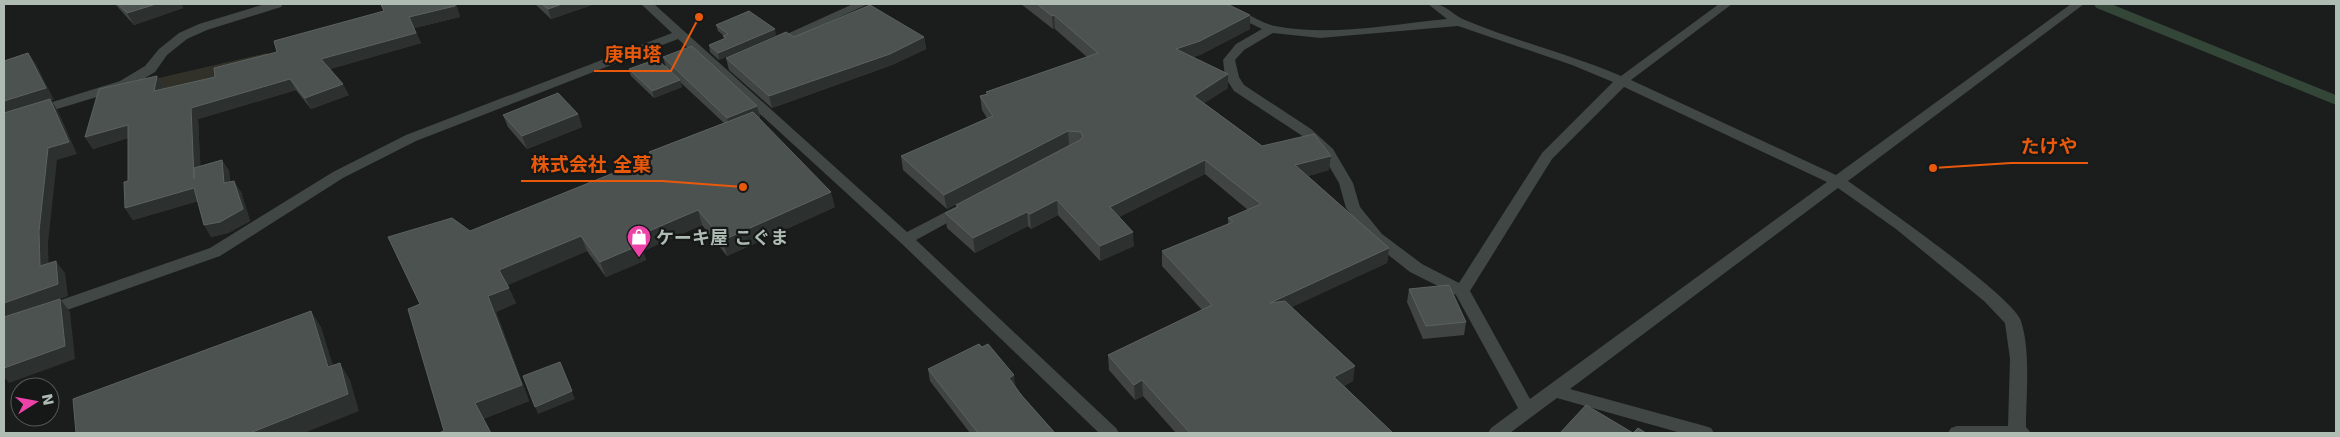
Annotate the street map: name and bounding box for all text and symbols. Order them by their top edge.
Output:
callout: 庚申塔 [594,37,671,71]
text: 庚申塔 [604,43,662,65]
callout: たけや [2011,129,2088,163]
text: たけや [2020,135,2078,157]
callout: 株式会社 全菓 [521,147,662,181]
text: 株式会社 全菓 [531,153,651,175]
shop icon: ケーキ屋 こぐま [626,224,652,258]
place label: ケーキ屋 こぐま [656,227,788,248]
north arrow [10,377,60,427]
text: N [39,392,57,407]

